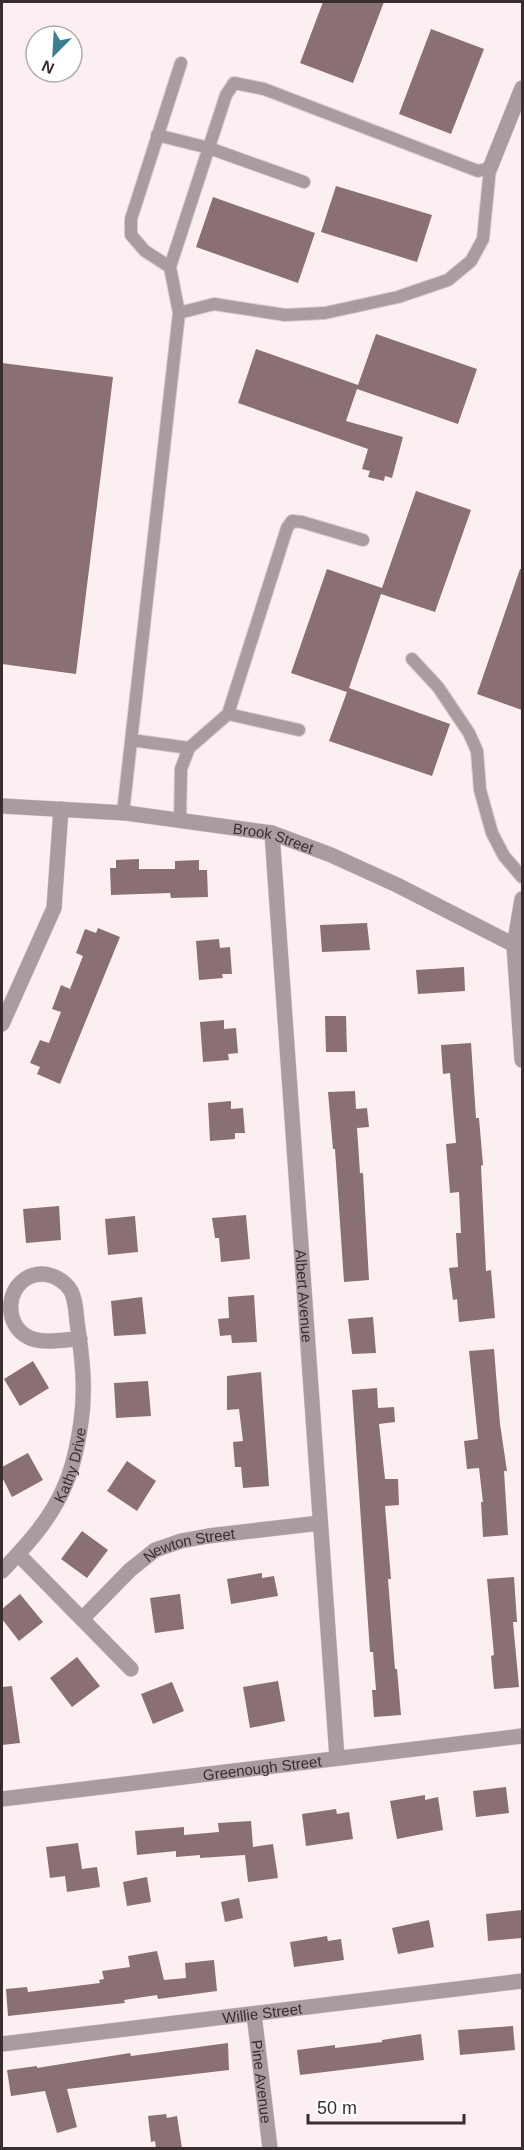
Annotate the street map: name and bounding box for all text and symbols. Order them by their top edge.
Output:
north arrow [24,24,84,84]
text: N [39,57,57,77]
street label: Brook Street [232,819,317,857]
street label: Albert Avenue [293,1249,316,1343]
street label: Kathy Drive [50,1426,89,1505]
street label: Newton Street [139,1524,237,1565]
street label: Greenough Street [202,1752,323,1783]
street label: Willie Street [221,1999,304,2026]
street label: Pine Avenue [249,2039,275,2124]
scale bar [308,2087,464,2125]
text: 50 m [317,2098,357,2118]

